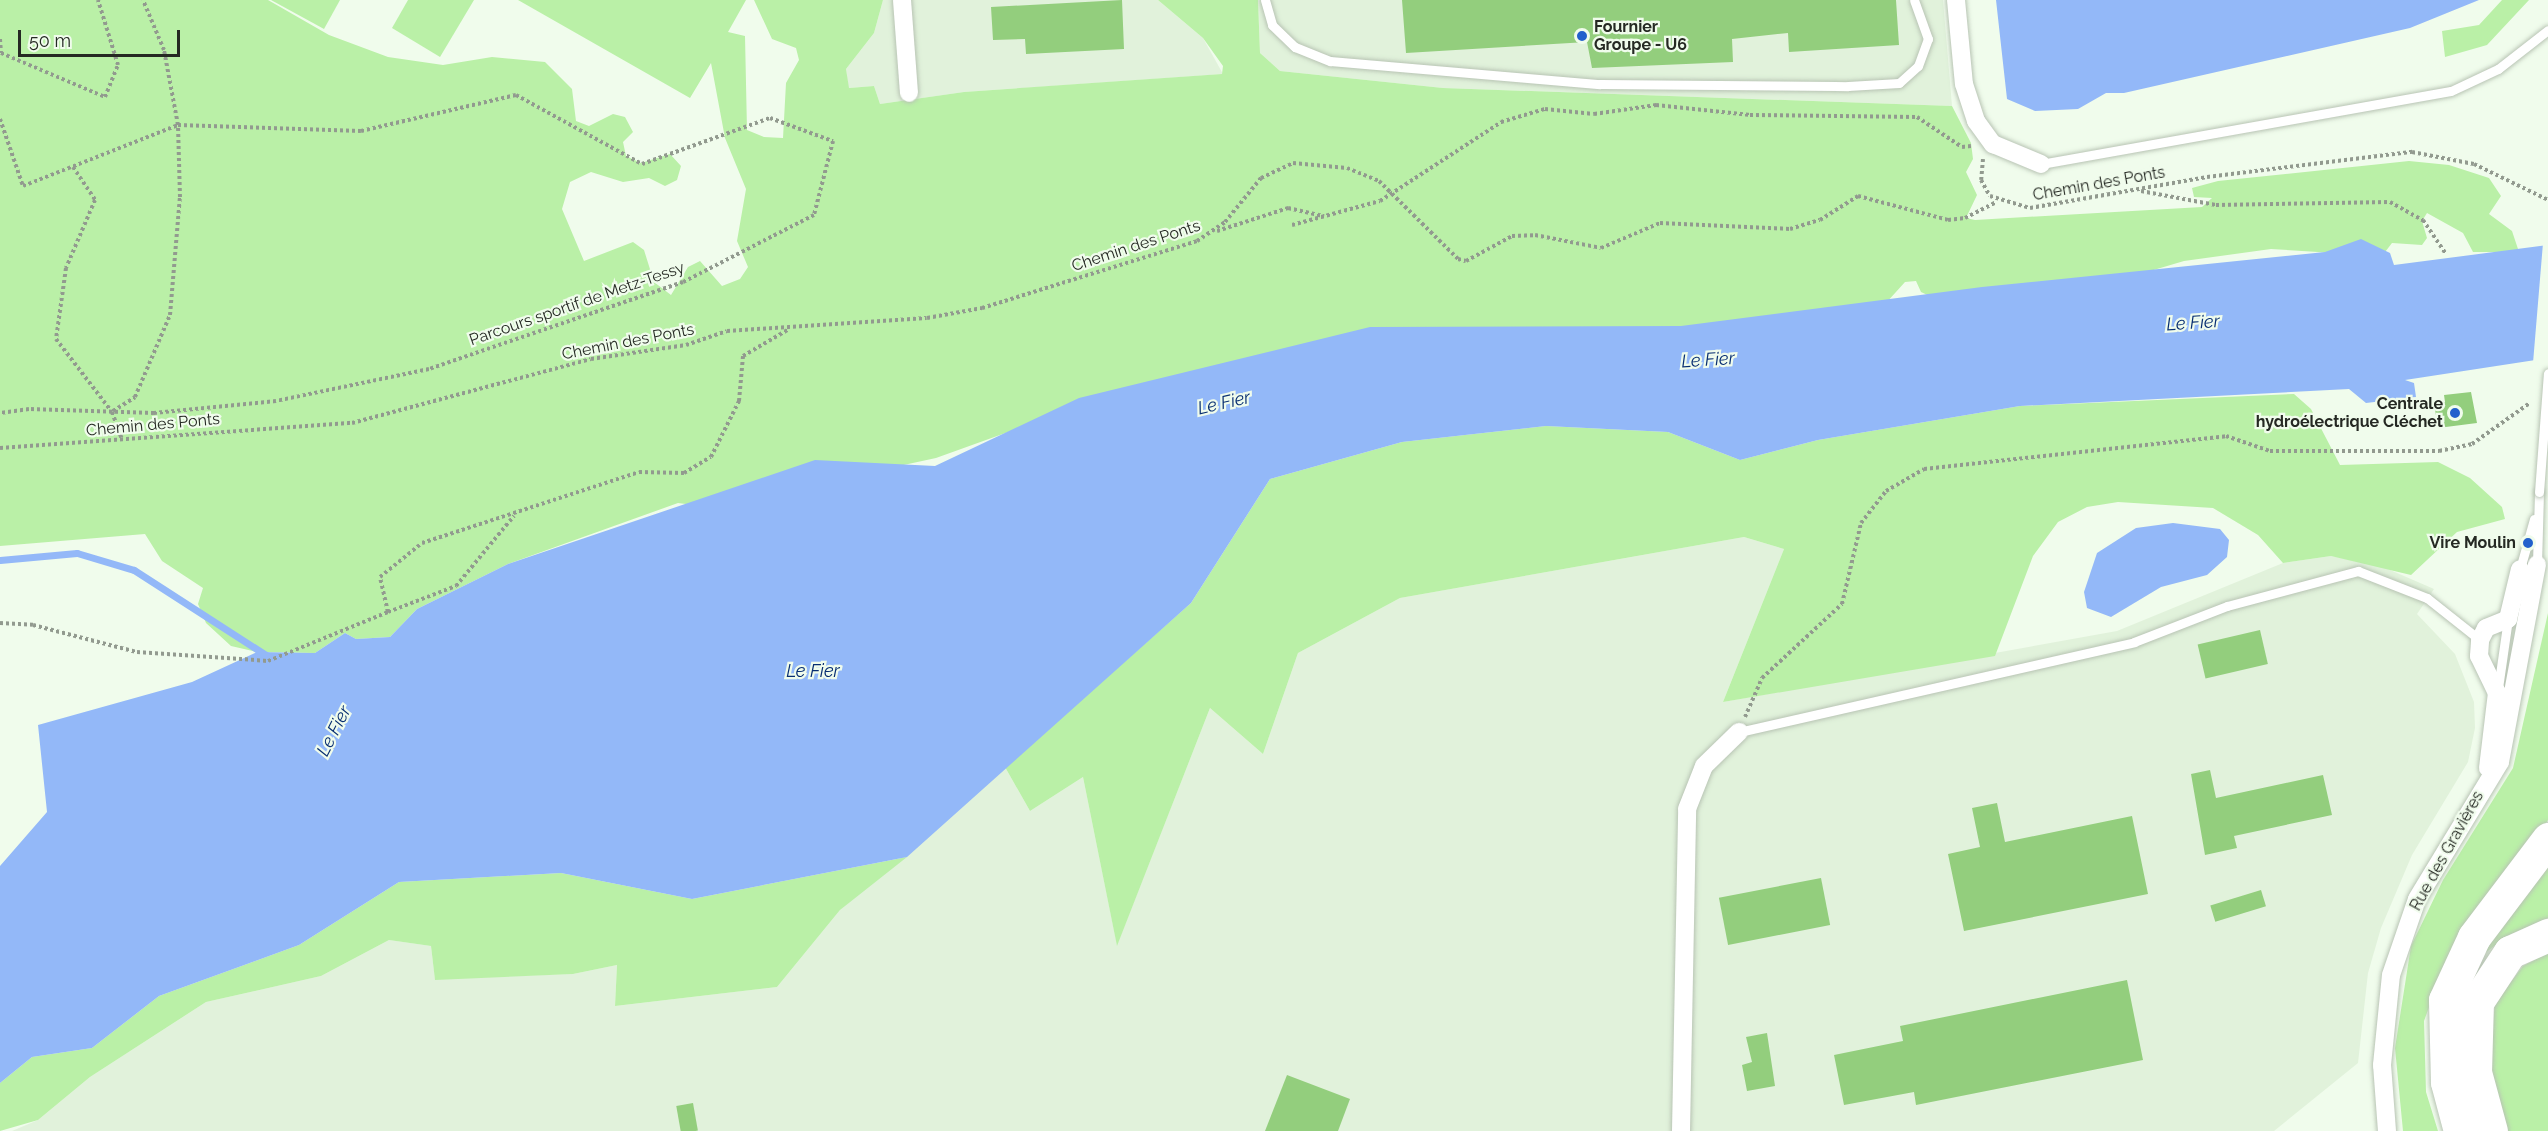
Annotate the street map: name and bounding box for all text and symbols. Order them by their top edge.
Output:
place label: Fournier Groupe - U6 [1594,17,1687,55]
scale bar [21,18,183,56]
marker: Fournier Groupe - U6 [1575,29,1589,43]
text: 50 m [29,30,71,51]
street label: Chemin des Ponts [2031,163,2167,205]
street label: Chemin des Ponts [1069,216,1203,276]
street label: Parcours sportif de Metz-Tessy [467,258,687,350]
water label: Le Fier [2166,310,2220,336]
street label: Chemin des Ponts [560,320,696,364]
water label: Le Fier [1681,347,1735,373]
water label: Le Fier [1195,386,1253,420]
place label: Centrale hydroélectrique Cléchet [2256,394,2443,432]
marker: Centrale hydroélectrique Cléchet [2448,406,2462,420]
street label: Chemin des Ponts [85,410,221,440]
place label: Vire Moulin [2429,533,2516,553]
marker: Vire Moulin [2521,536,2535,550]
water label: Le Fier [786,660,840,682]
water label: Le Fier [312,702,356,760]
street label: Rue des Gravières [2406,788,2488,914]

